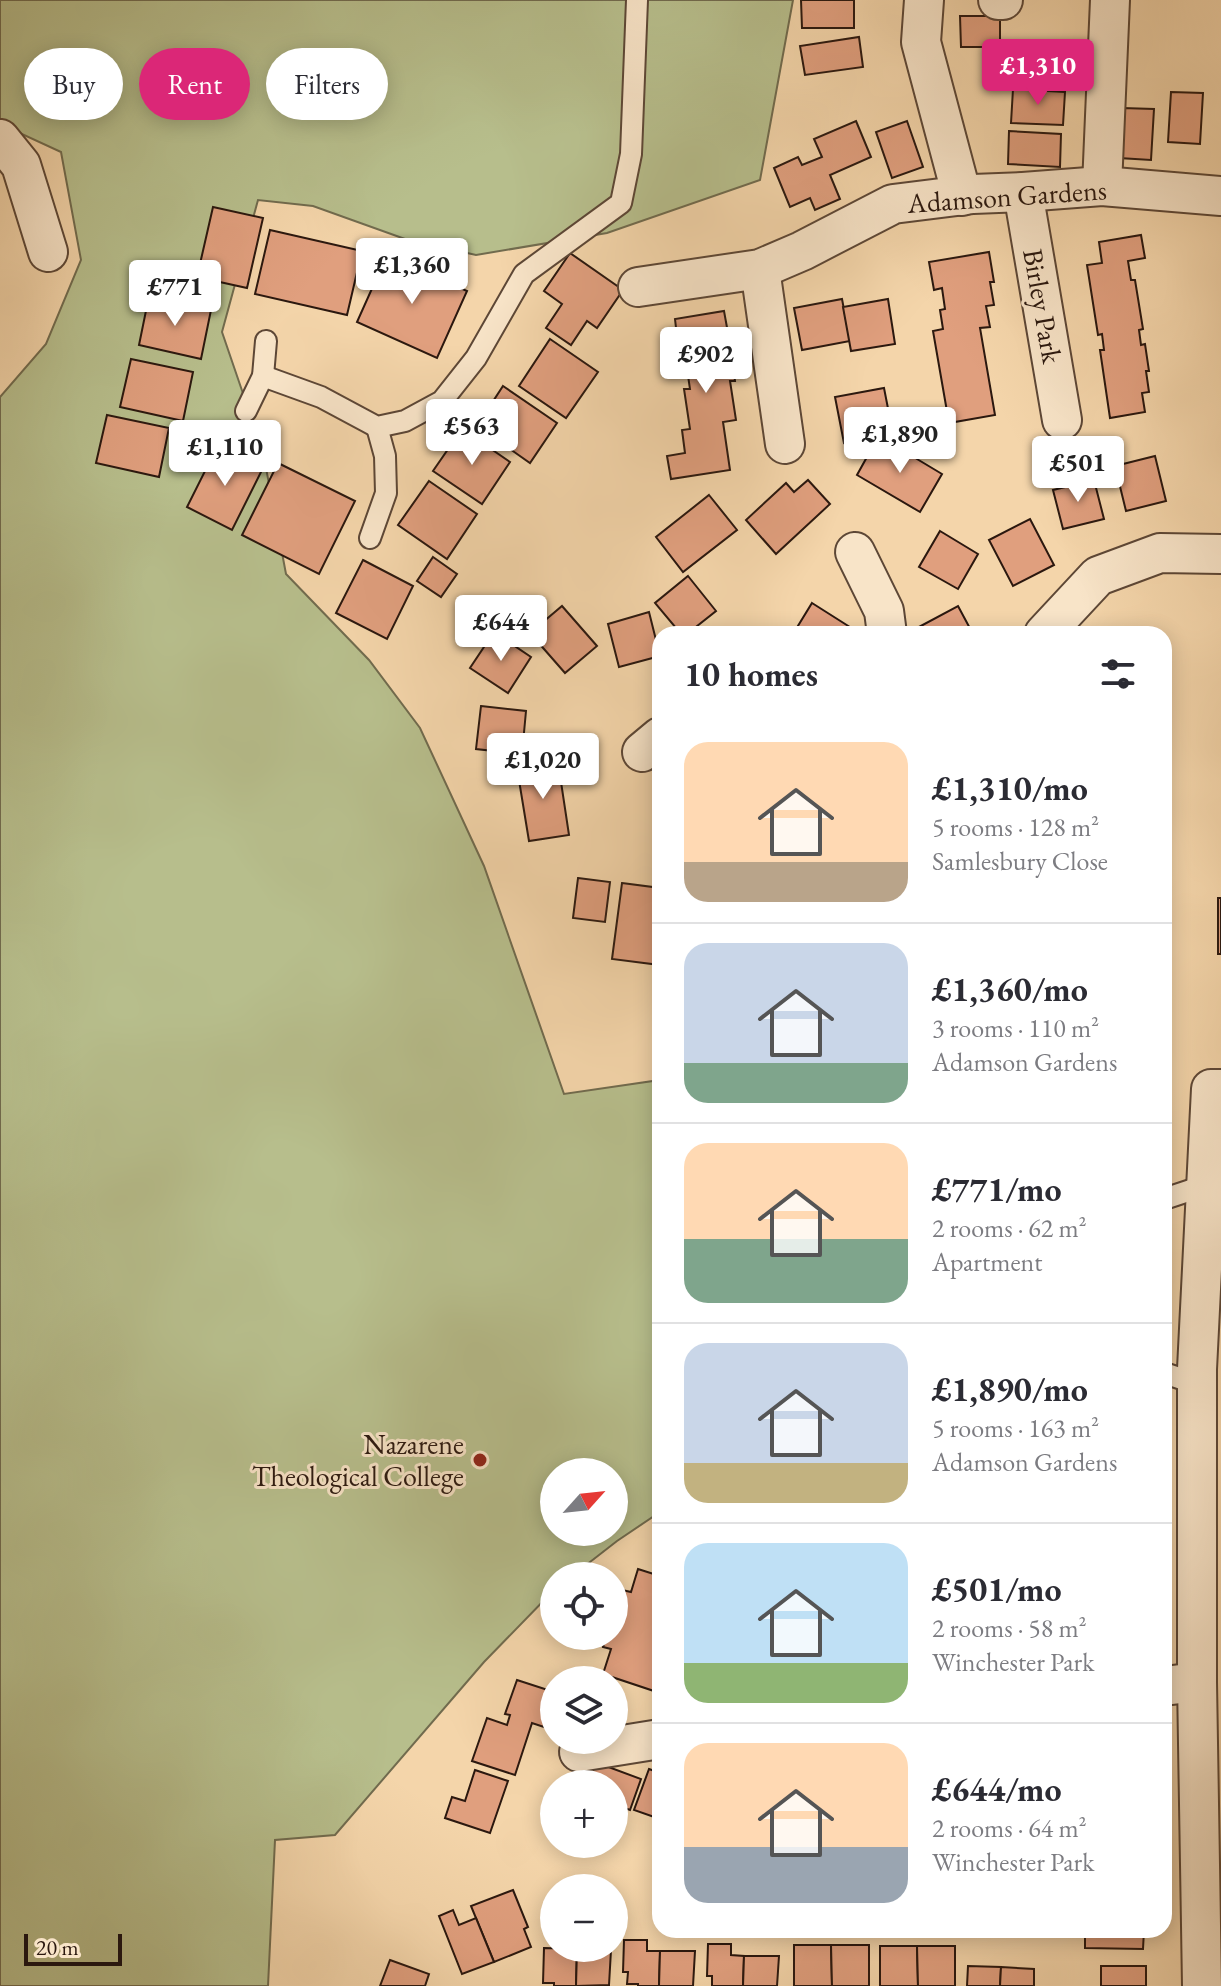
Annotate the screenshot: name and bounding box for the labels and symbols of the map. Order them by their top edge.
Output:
pin: £1,310 [973,39,1103,107]
street label: Adamson Gardens [905,171,1108,221]
pin: £1,360 [347,238,477,306]
street label: Birley Park [1015,246,1071,367]
pin: £771 [128,260,222,328]
pin: £902 [659,327,753,395]
pin: £563 [425,399,519,467]
pin: £1,890 [835,407,965,475]
pin: £1,110 [160,420,290,488]
pin: £501 [1031,436,1125,504]
pin: £644 [454,595,548,663]
pin: £1,020 [478,733,608,801]
place label: Nazarene Theological College [252,1426,464,1494]
marker: Nazarene Theological College [471,1451,489,1469]
north arrow [540,1458,628,1546]
scale bar [24,1930,122,1966]

